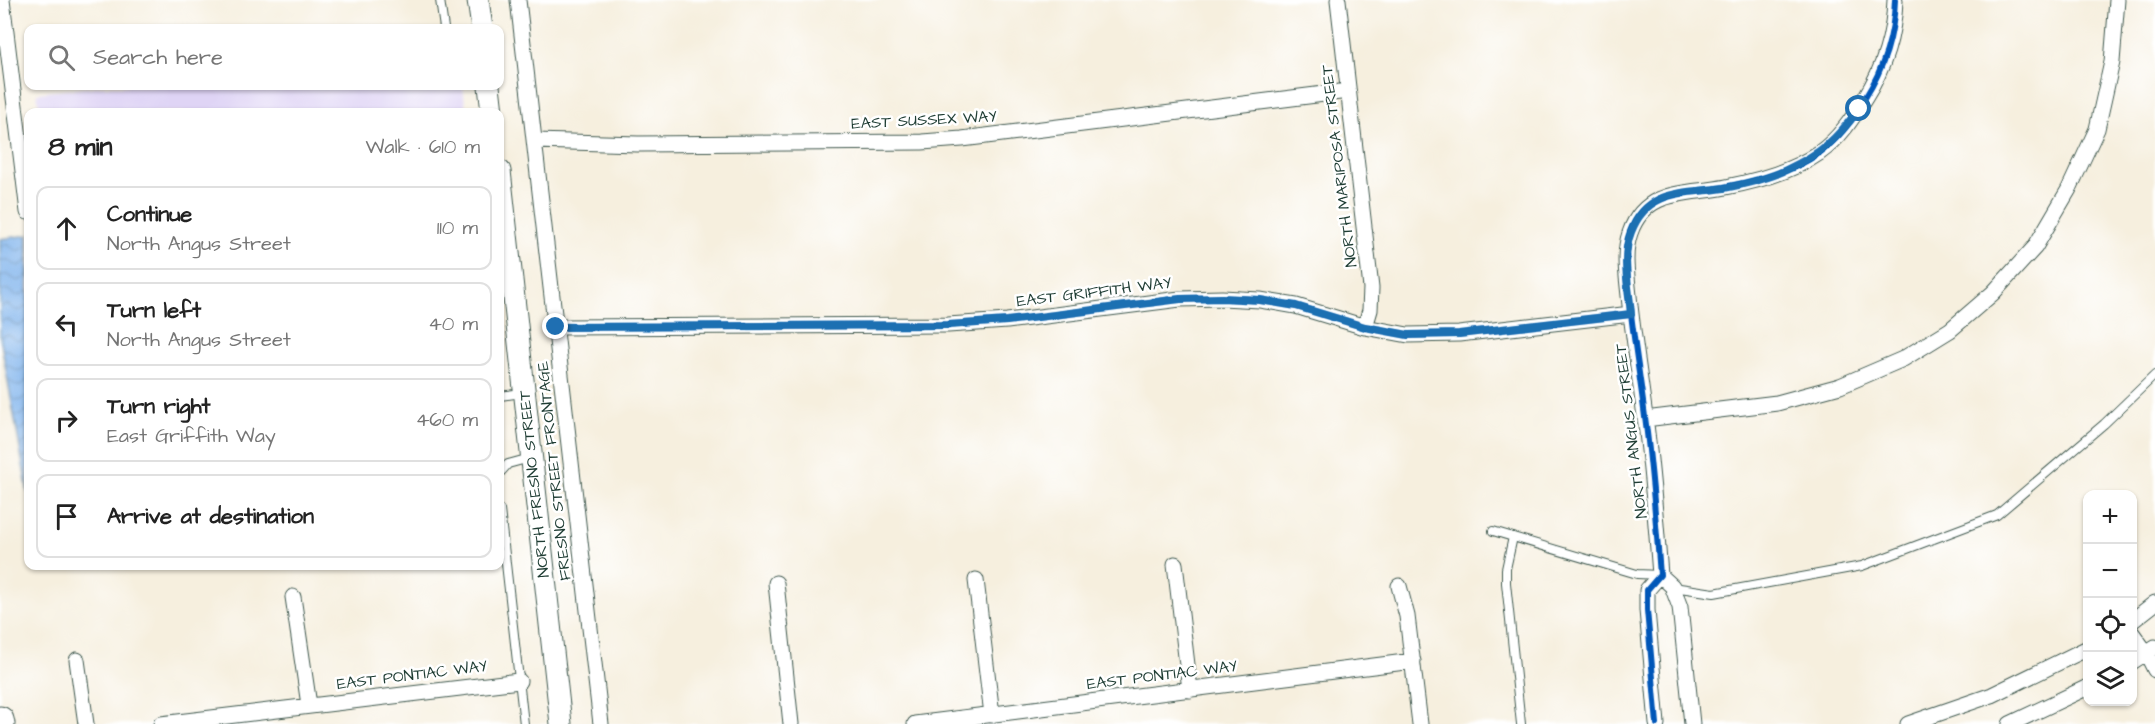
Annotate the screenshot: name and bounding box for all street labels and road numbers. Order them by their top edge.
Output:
street label: NORTH MARIPOSA STREET [1316,63,1362,269]
street label: EAST SUSSEX WAY [851,105,998,135]
street label: EAST GRIFFITH WAY [1015,272,1173,312]
street label: NORTH ANGUS STREET [1609,342,1653,520]
street label: FRESNO STREET FRONTAGE [531,360,576,582]
street label: NORTH FRESNO STREET [513,389,555,579]
street label: EAST PONTIAC WAY [335,655,489,695]
street label: EAST PONTIAC WAY [1085,655,1239,695]

